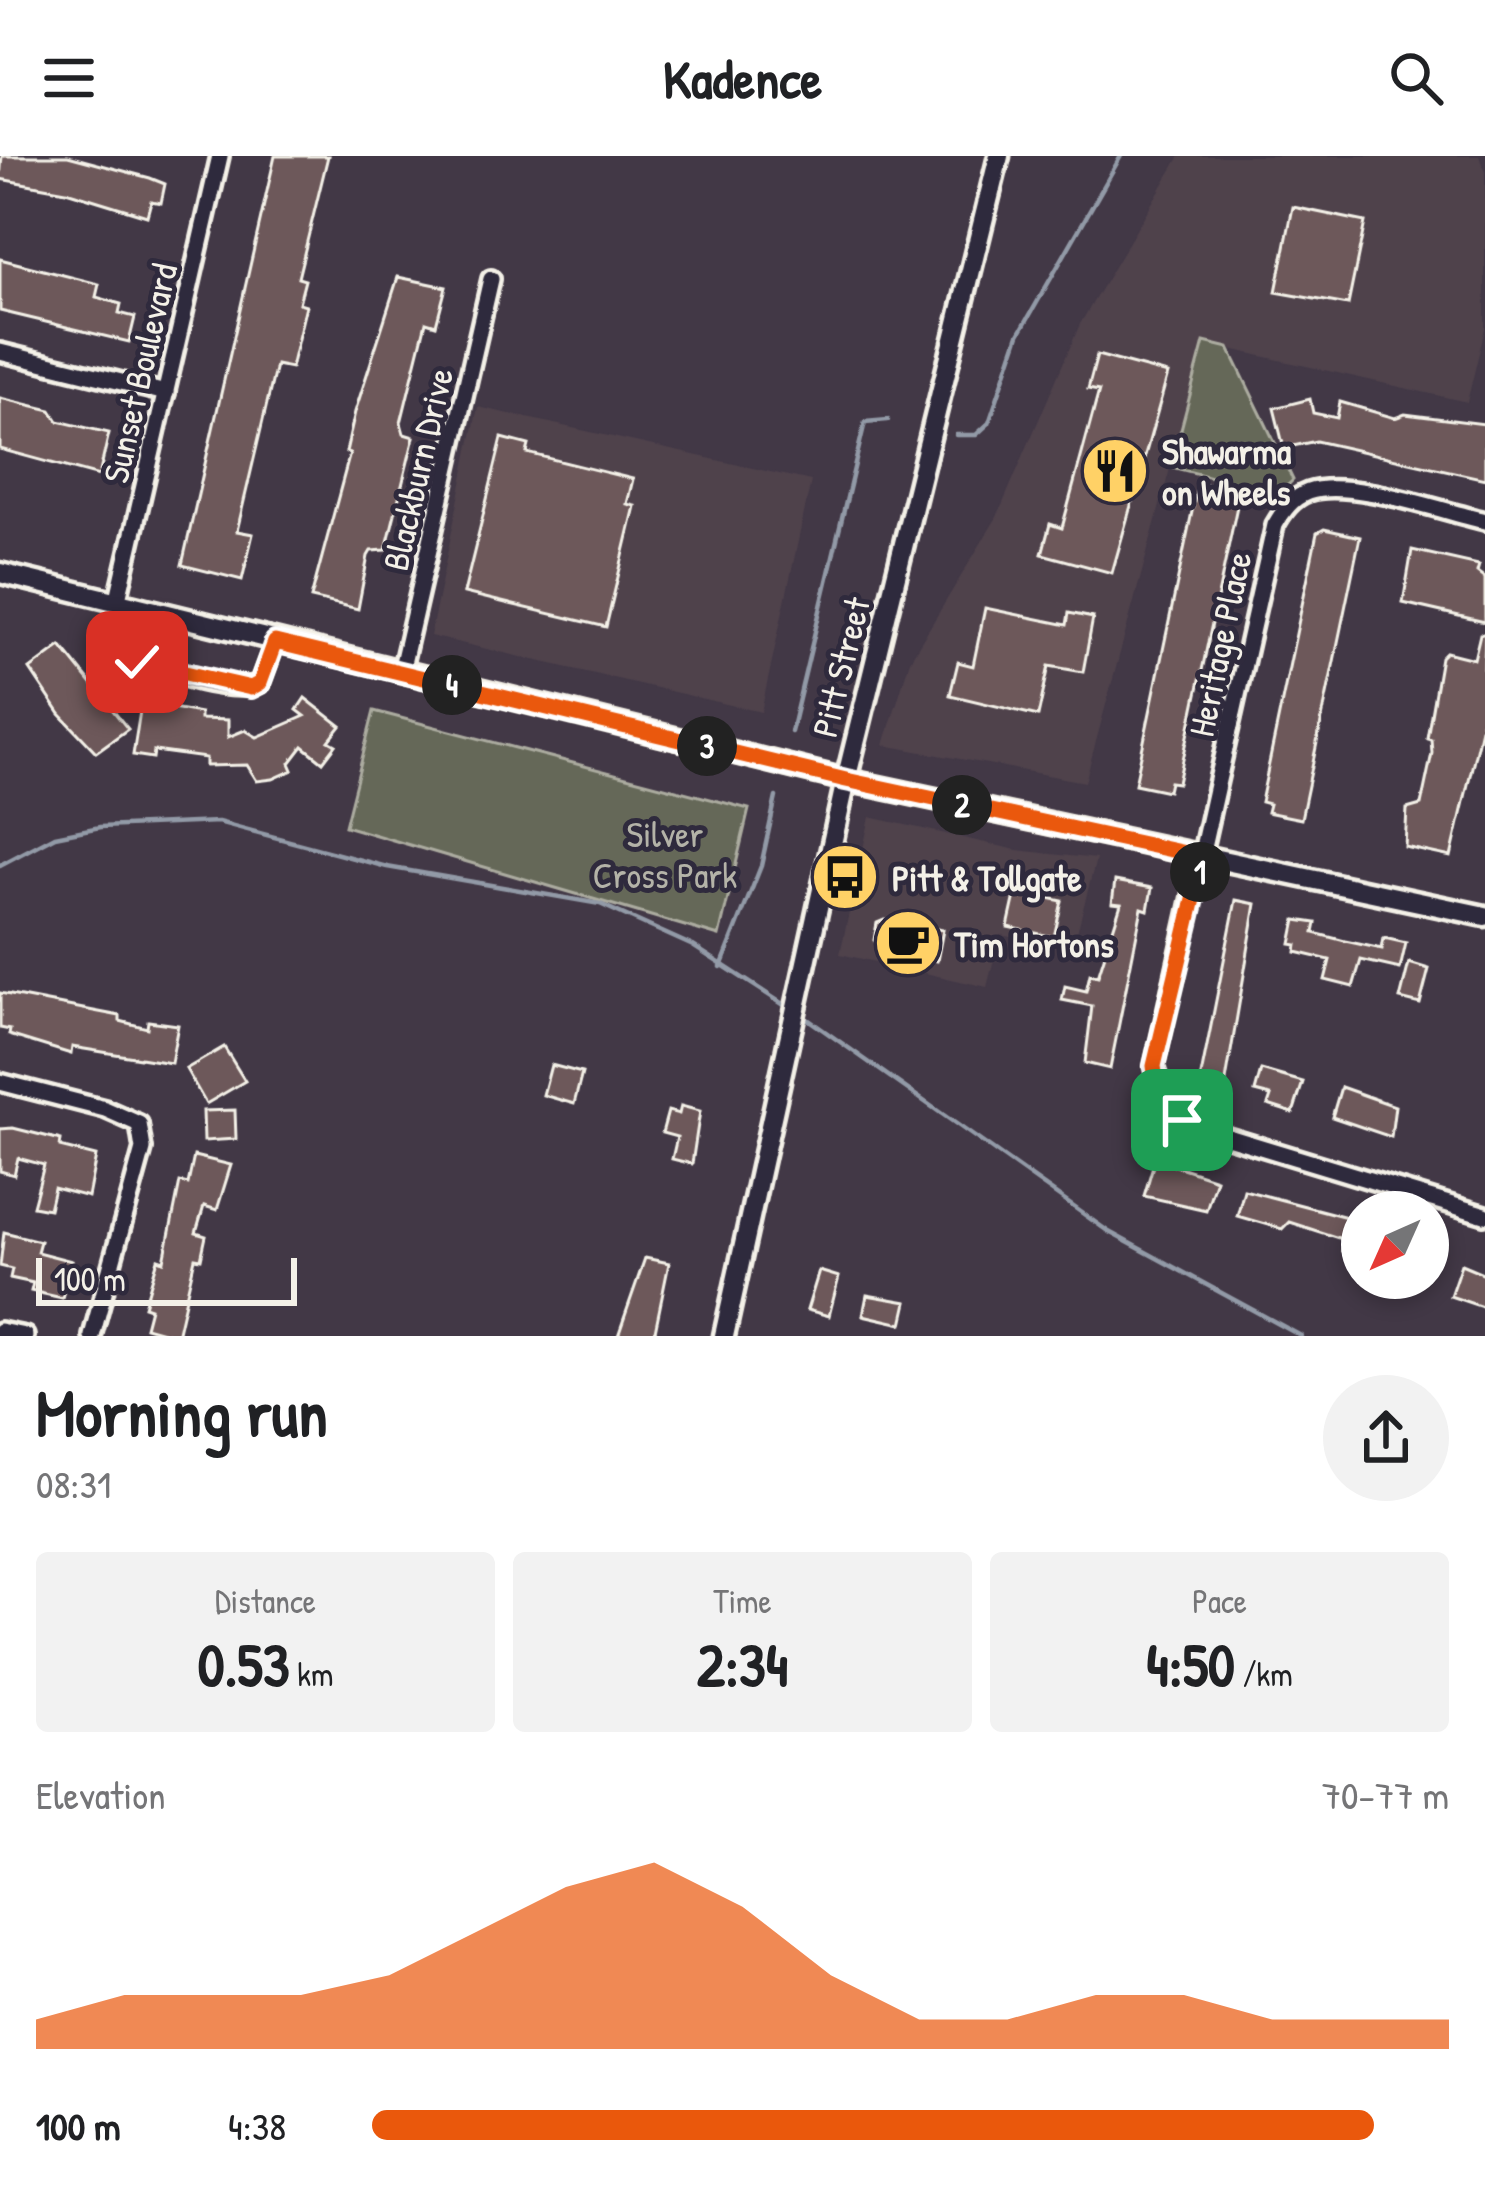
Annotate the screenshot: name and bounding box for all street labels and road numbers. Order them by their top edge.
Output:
street label: Sunset Boulevard [90,259,188,487]
street label: Blackburn Drive [370,363,464,575]
street label: Heritage Place [1176,547,1262,741]
street label: Pitt Street [799,591,881,742]

